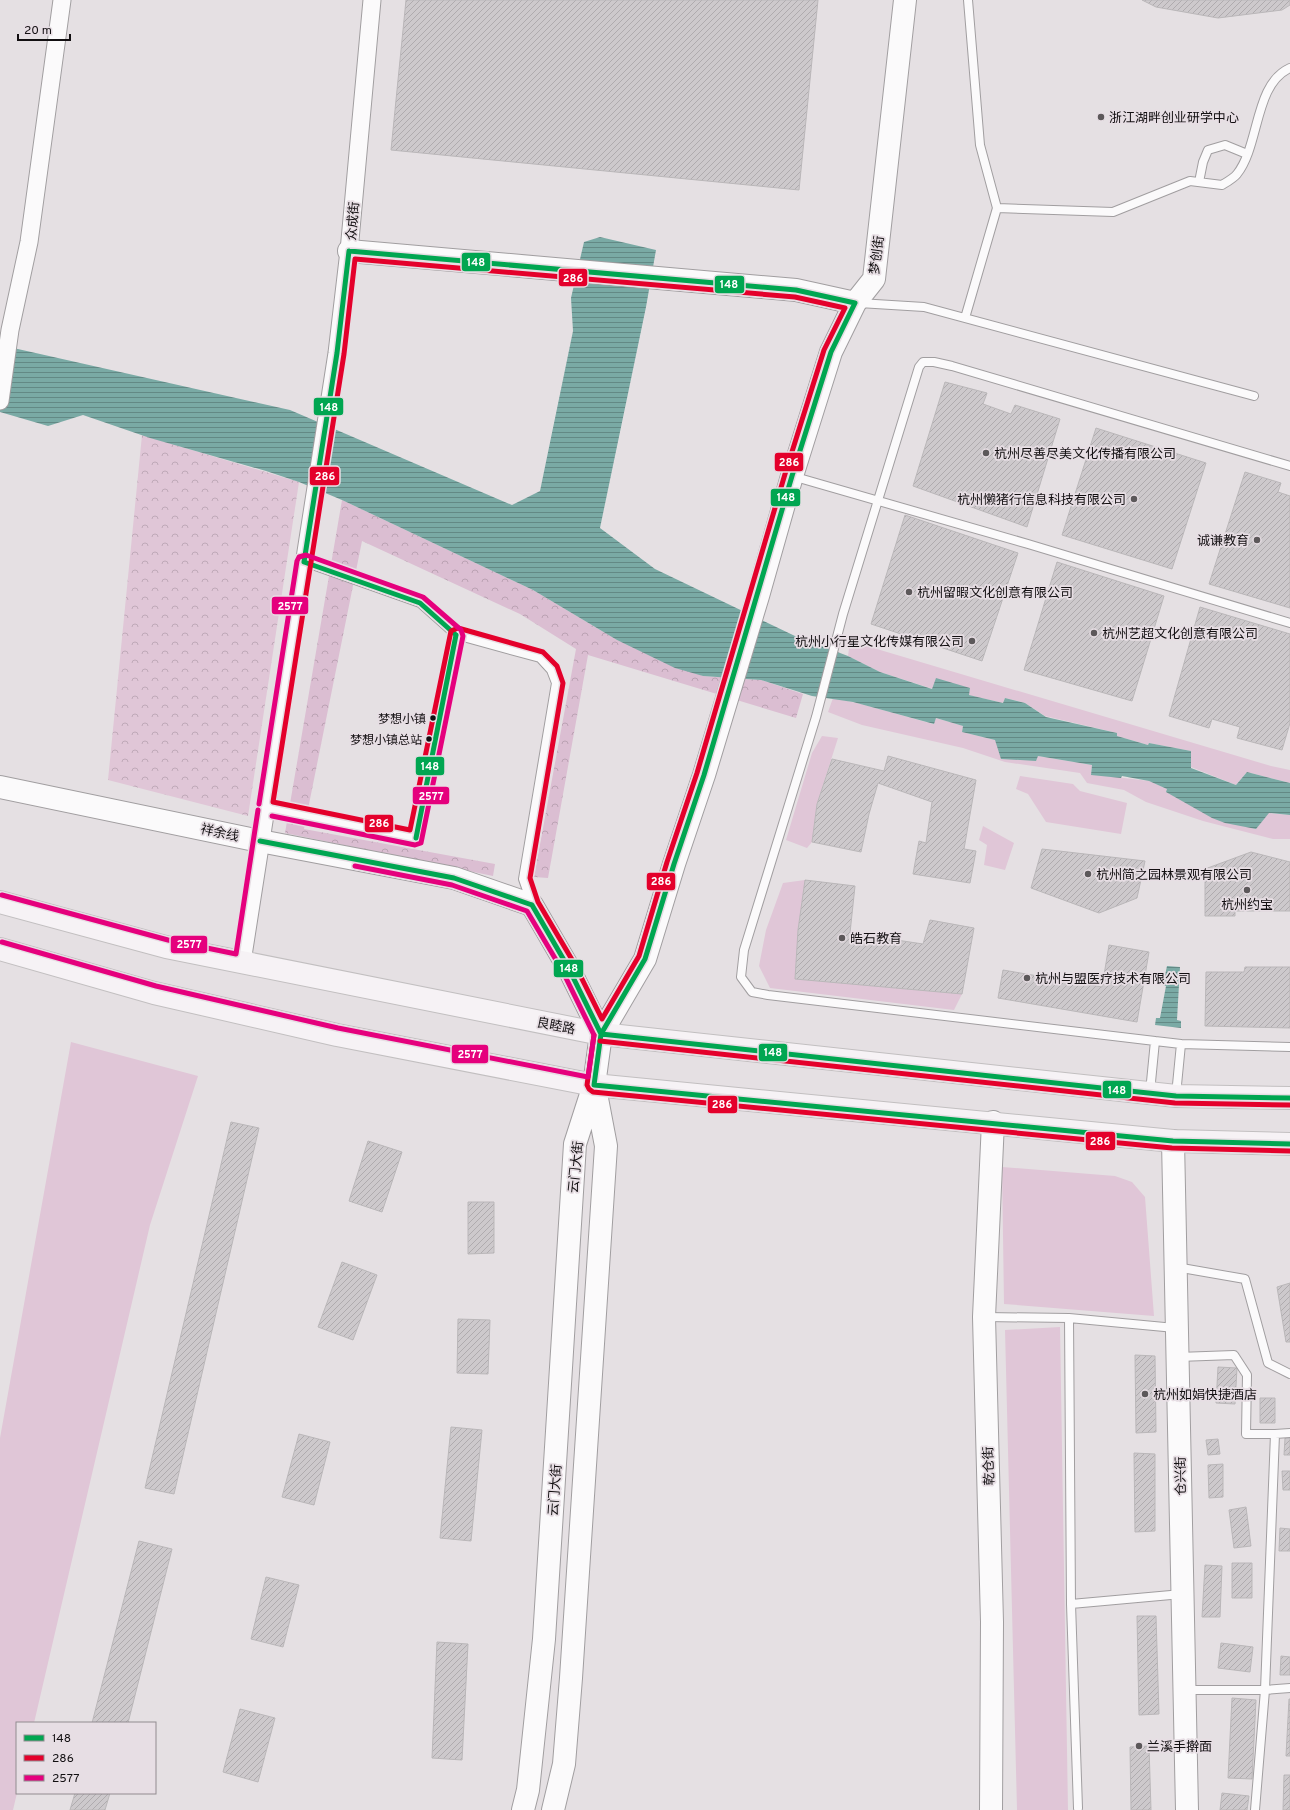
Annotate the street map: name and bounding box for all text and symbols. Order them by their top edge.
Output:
scale bar [18,16,70,42]
text: 20 m [24,23,52,39]
place label: 浙江湖畔创业研学中心 [1109,110,1239,127]
marker: 浙江湖畔创业研学中心 [1096,112,1106,122]
street label: 众成街 [344,201,364,241]
street label: 梦创街 [866,235,889,276]
line badge: 148 [461,252,491,272]
text: 148 [467,256,485,270]
line badge: 286 [558,268,588,287]
text: 286 [563,272,583,286]
line badge: 148 [714,275,745,294]
text: 148 [720,278,738,292]
line badge: 148 [313,397,344,416]
text: 148 [320,401,338,415]
place label: 杭州尽善尽美文化传播有限公司 [994,446,1176,463]
marker: 杭州尽善尽美文化传播有限公司 [981,448,991,458]
line badge: 286 [774,452,804,472]
text: 286 [779,456,799,470]
line badge: 286 [309,466,340,486]
text: 286 [315,470,335,484]
line badge: 148 [770,488,801,507]
text: 148 [777,491,795,505]
place label: 杭州懒猪行信息科技有限公司 [957,492,1126,509]
marker: 杭州懒猪行信息科技有限公司 [1129,494,1139,504]
place label: 诚谦教育 [1197,533,1249,550]
marker: 诚谦教育 [1252,535,1262,545]
place label: 杭州留暇文化创意有限公司 [917,585,1073,602]
marker: 杭州留暇文化创意有限公司 [904,587,914,597]
line badge: 2577 [271,596,309,615]
text: 2577 [277,600,303,614]
place label: 杭州艺超文化创意有限公司 [1102,626,1258,643]
marker: 杭州艺超文化创意有限公司 [1089,628,1099,638]
place label: 杭州小行星文化传媒有限公司 [795,634,964,651]
marker: 杭州小行星文化传媒有限公司 [967,636,977,646]
place label: 梦想小镇 [378,712,426,728]
marker: 梦想小镇 [428,713,438,723]
place label: 梦想小镇总站 [350,733,422,749]
marker: 梦想小镇总站 [424,734,434,744]
line badge: 148 [415,756,445,776]
text: 148 [421,760,439,774]
line badge: 2577 [412,786,450,805]
text: 2577 [418,790,444,804]
line badge: 286 [364,814,394,833]
text: 286 [369,817,389,831]
street label: 祥余线 [199,821,241,846]
place label: 杭州简之园林景观有限公司 [1096,867,1252,884]
marker: 杭州简之园林景观有限公司 [1083,869,1093,879]
line badge: 286 [646,872,676,891]
text: 286 [651,875,671,889]
marker: 杭州约宝 [1242,885,1252,895]
place label: 杭州约宝 [1221,897,1273,914]
place label: 皓石教育 [850,931,902,948]
marker: 皓石教育 [837,933,847,943]
line badge: 2577 [170,935,208,954]
text: 2577 [176,938,202,952]
line badge: 148 [553,959,584,978]
text: 148 [560,962,578,976]
place label: 杭州与盟医疗技术有限公司 [1035,971,1191,988]
marker: 杭州与盟医疗技术有限公司 [1022,973,1032,983]
street label: 良睦路 [535,1014,576,1039]
line badge: 148 [758,1043,788,1062]
line badge: 2577 [451,1044,489,1064]
text: 148 [764,1046,782,1060]
text: 2577 [457,1048,483,1062]
line badge: 148 [1102,1080,1132,1099]
text: 148 [1108,1084,1126,1098]
line badge: 286 [707,1095,738,1114]
text: 286 [712,1098,732,1112]
line badge: 286 [1085,1131,1116,1151]
text: 286 [1090,1135,1110,1149]
street label: 云门大街 [566,1141,588,1194]
place label: 杭州如娟快捷酒店 [1153,1387,1257,1404]
marker: 杭州如娟快捷酒店 [1140,1389,1150,1399]
street label: 乾仓街 [980,1446,999,1486]
street label: 仓兴街 [1174,1456,1190,1496]
street label: 云门大街 [546,1464,566,1517]
legend [16,1722,156,1794]
text: 148 [52,1731,71,1747]
place label: 兰溪手擀面 [1147,1739,1212,1756]
marker: 兰溪手擀面 [1134,1741,1144,1751]
text: 286 [52,1751,74,1767]
text: 2577 [52,1771,80,1787]

